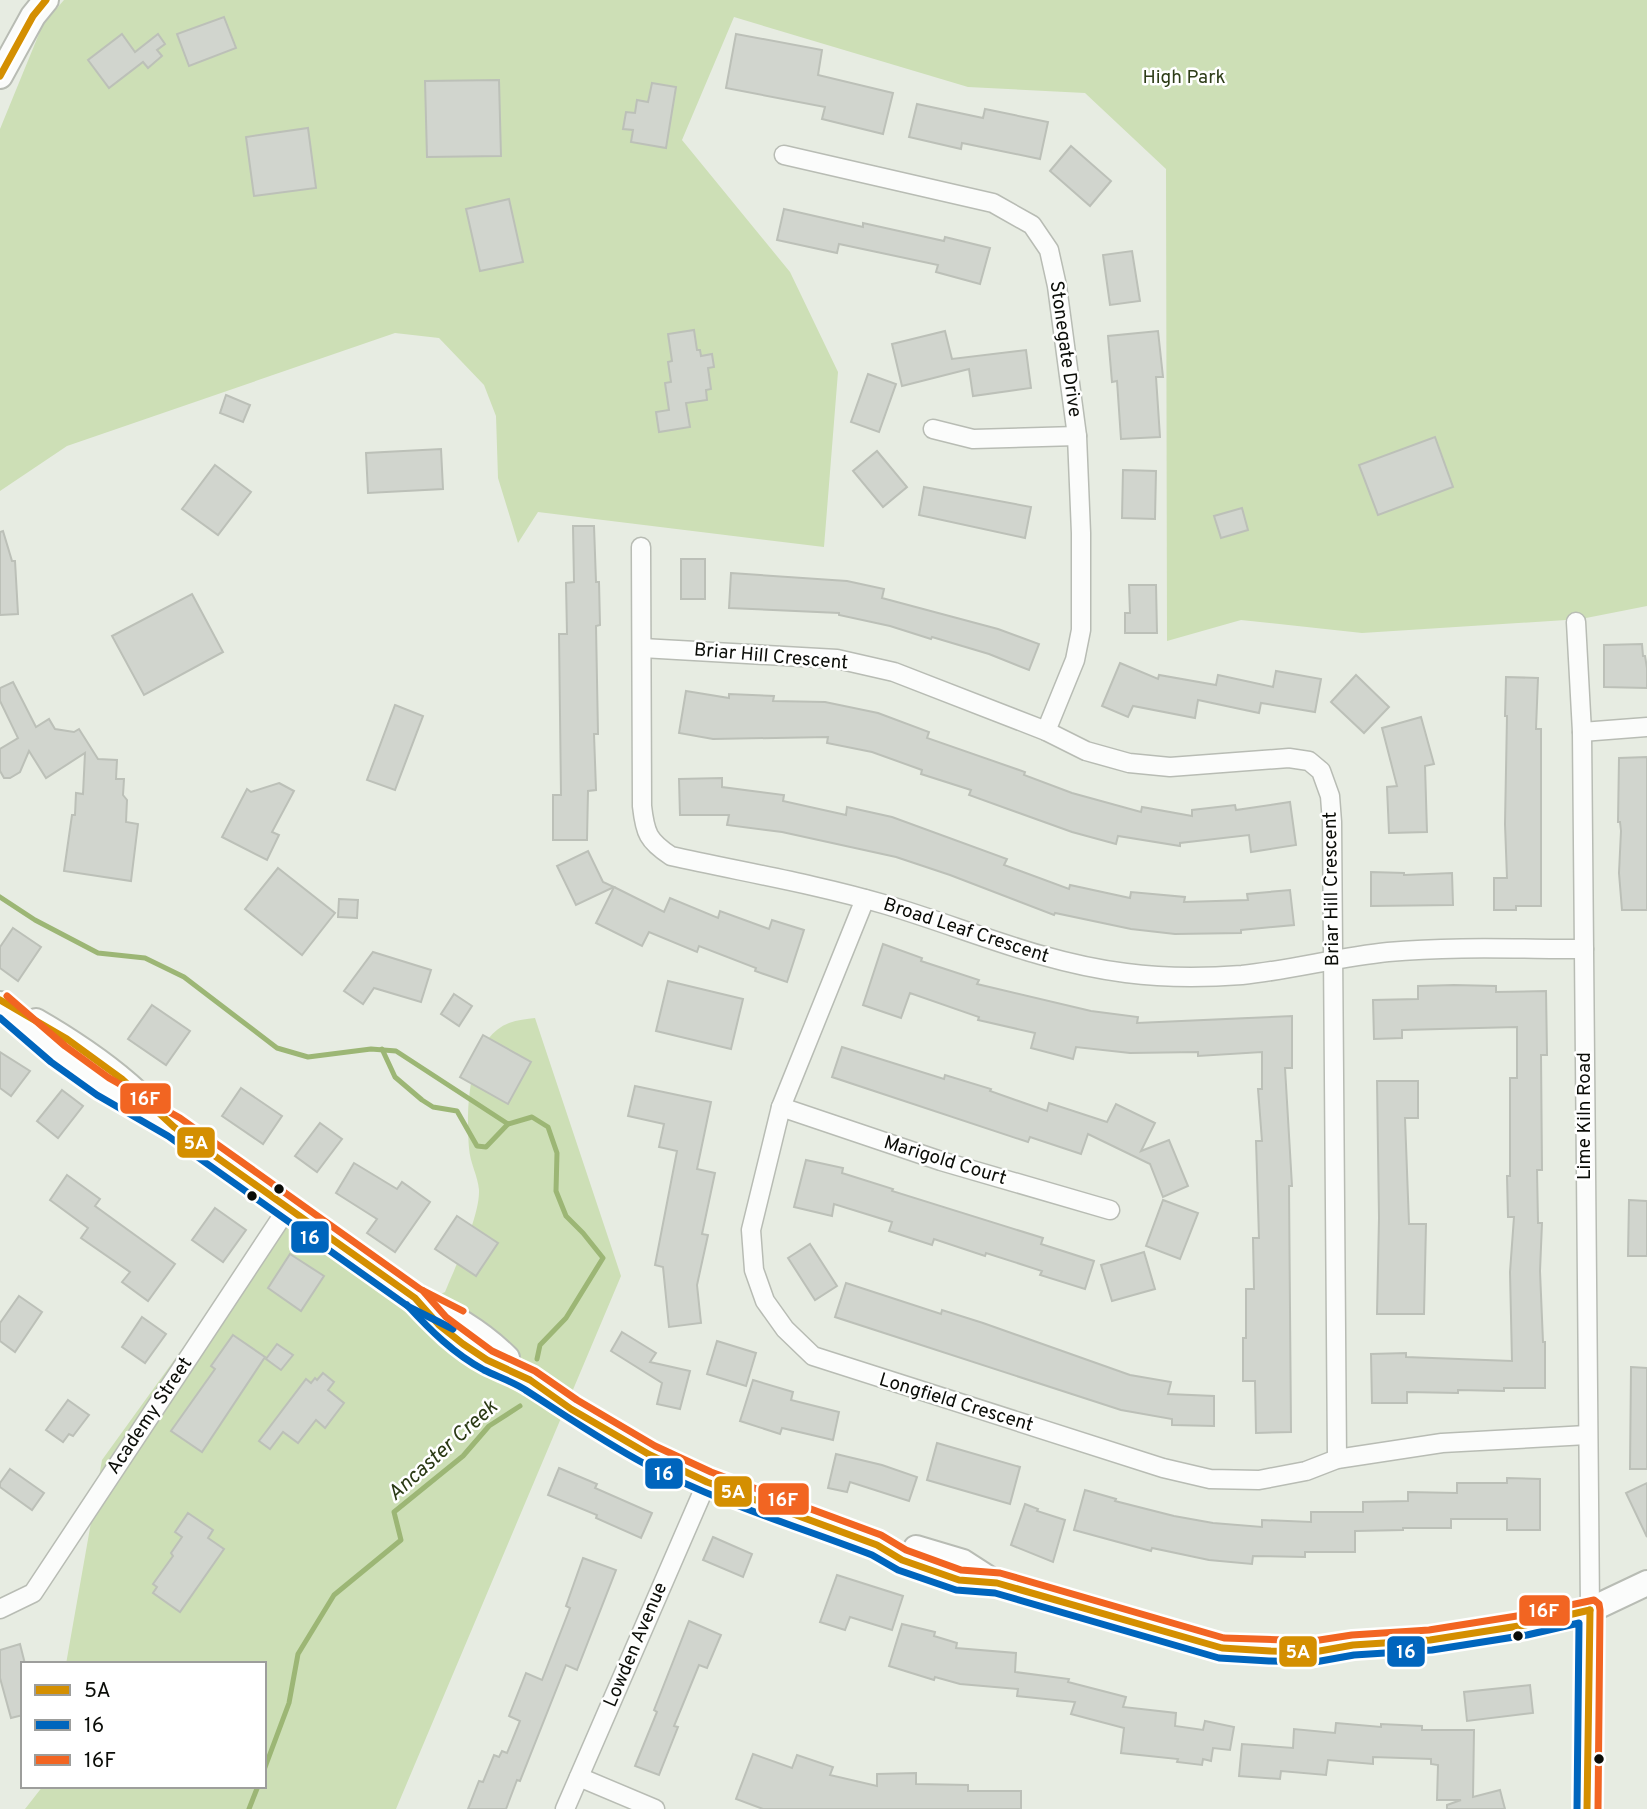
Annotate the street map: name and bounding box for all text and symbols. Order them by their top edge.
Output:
park label: High Park [1142,66,1226,90]
street label: Stonegate Drive [1044,279,1086,419]
street label: Briar Hill Crescent [693,638,849,676]
street label: Briar Hill Crescent [1319,811,1345,967]
street label: Broad Leaf Crescent [880,893,1052,969]
street label: Lime Kiln Road [1573,1052,1597,1180]
line badge: 16F [119,1082,172,1115]
text: 16F [130,1088,160,1112]
line badge: 5A [176,1126,216,1159]
street label: Marigold Court [881,1131,1009,1191]
text: 5A [184,1132,209,1156]
unlabelled marker [272,1182,286,1196]
unlabelled marker [245,1189,259,1203]
line badge: 16 [290,1220,330,1254]
text: 16 [300,1227,320,1251]
street label: Academy Street [102,1353,198,1479]
street label: Longfield Crescent [876,1368,1036,1438]
water label: Ancaster Creek [382,1394,504,1507]
line badge: 16 [644,1457,684,1490]
text: 16 [654,1463,674,1487]
line badge: 5A [713,1475,753,1508]
text: 5A [721,1481,746,1505]
line badge: 16F [757,1482,810,1516]
text: 16F [768,1489,798,1513]
street label: Lowden Avenue [599,1579,673,1711]
line badge: 16F [1518,1594,1571,1627]
text: 16F [1529,1600,1559,1624]
unlabelled marker [1511,1629,1525,1643]
line badge: 5A [1278,1635,1318,1668]
line badge: 16 [1386,1635,1426,1668]
text: 5A [1286,1641,1311,1665]
text: 16 [1396,1641,1416,1665]
legend [21,1662,266,1788]
text: 5A [84,1678,111,1705]
text: 16 [84,1713,104,1740]
text: 16F [84,1748,116,1775]
unlabelled marker [1592,1752,1606,1766]

